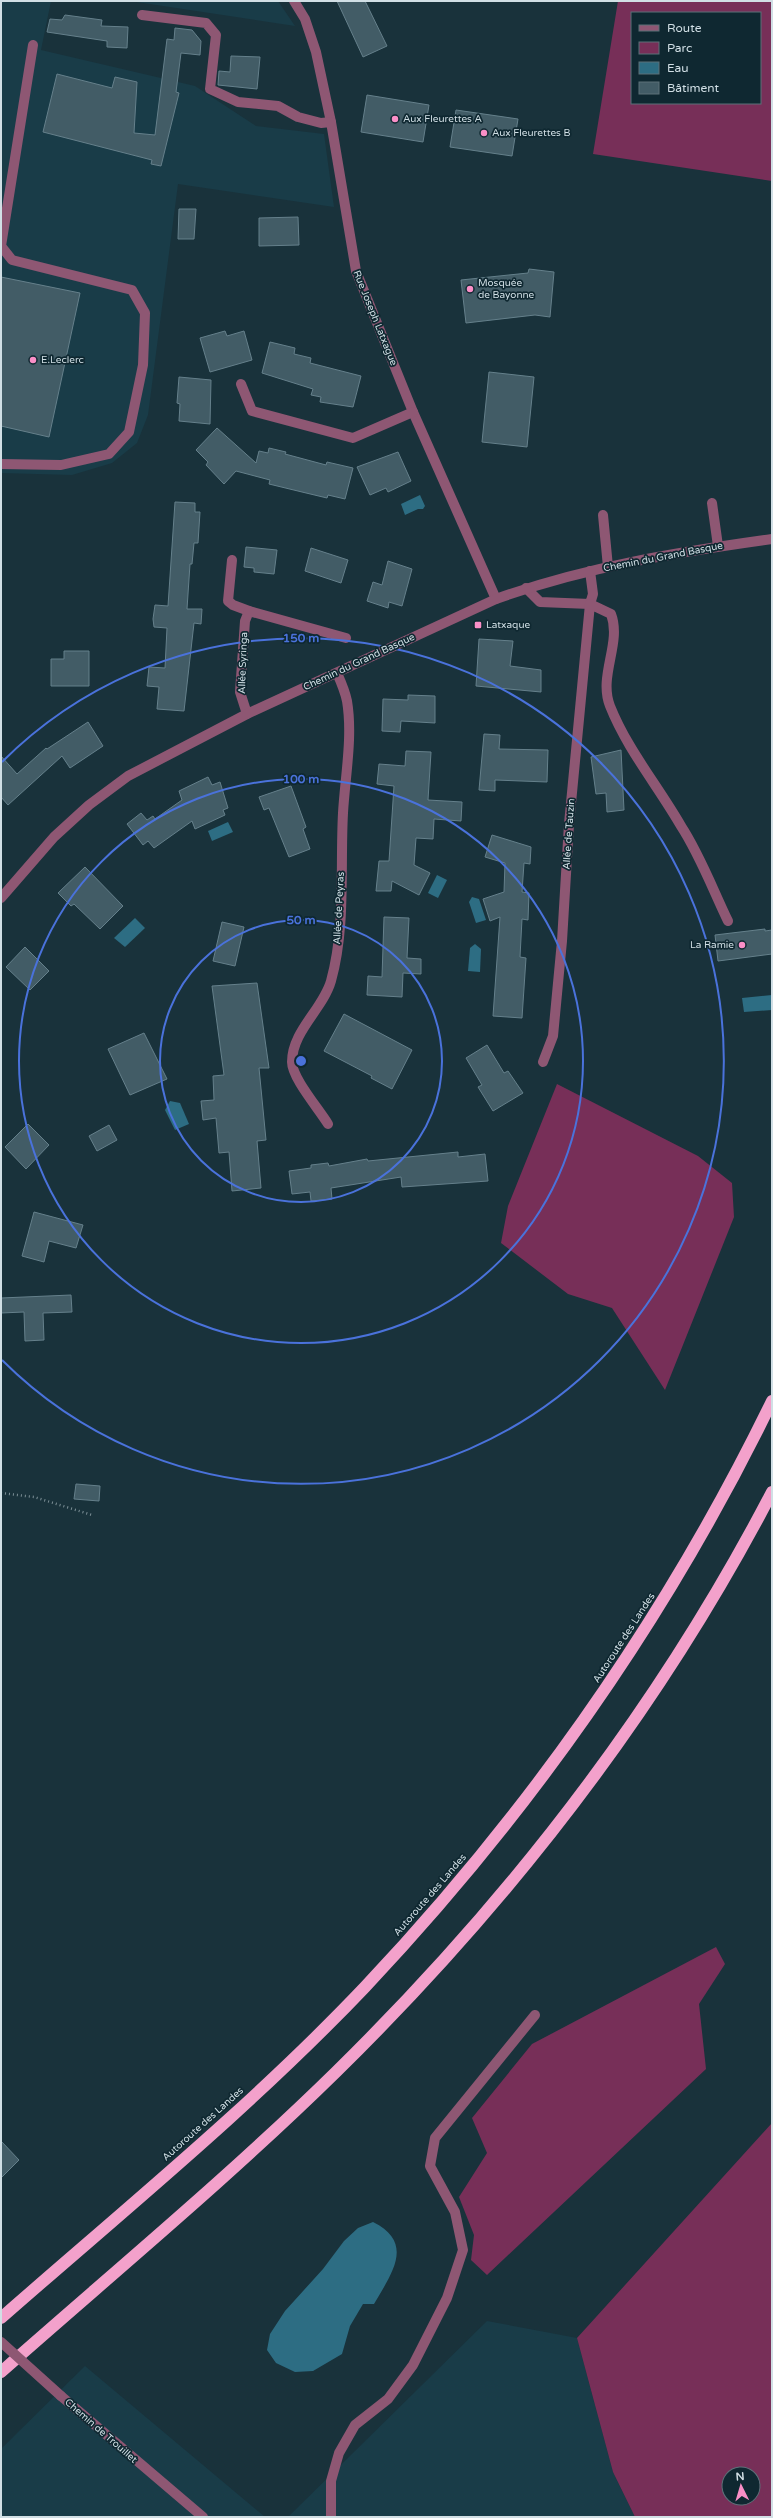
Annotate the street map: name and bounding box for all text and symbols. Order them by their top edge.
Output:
legend [631,12,761,104]
text: Route [667,21,702,35]
text: Parc [667,41,692,55]
text: Eau [667,61,689,75]
text: Bâtiment [667,81,719,95]
place label: Aux Fleurettes A [403,113,482,125]
marker: Aux Fleurettes A [390,114,400,124]
place label: Aux Fleurettes B [492,127,571,139]
marker: Aux Fleurettes B [479,128,489,138]
street label: Rue Joseph Latxague [350,269,400,368]
place label: Mosquée de Bayonne [478,277,535,301]
marker: Mosquée de Bayonne [465,284,475,294]
place label: E.Leclerc [41,354,84,366]
marker: E.Leclerc [28,355,38,365]
street label: Chemin du Grand Basque [602,539,724,574]
place label: Latxaque [486,619,531,631]
marker: Latxaque [473,620,483,630]
text: 150 m [283,631,319,645]
street label: Chemin du Grand Basque [301,631,417,693]
street label: Allée Syringa [236,632,250,694]
text: 100 m [283,772,319,786]
street label: Allée de Tauzin [561,798,577,870]
street label: Allée de Peyras [331,871,347,945]
text: 50 m [286,913,316,927]
place label: La Ramie [690,939,734,951]
marker: La Ramie [737,940,747,950]
centre of rings [294,1054,308,1068]
street label: Autoroute des Landes [590,1591,658,1685]
street label: Autoroute des Landes [391,1851,469,1938]
street label: Autoroute des Landes [160,2084,246,2163]
street label: Chemin de Trouillet [62,2396,140,2466]
north arrow [721,2466,761,2506]
text: N [735,2470,745,2483]

